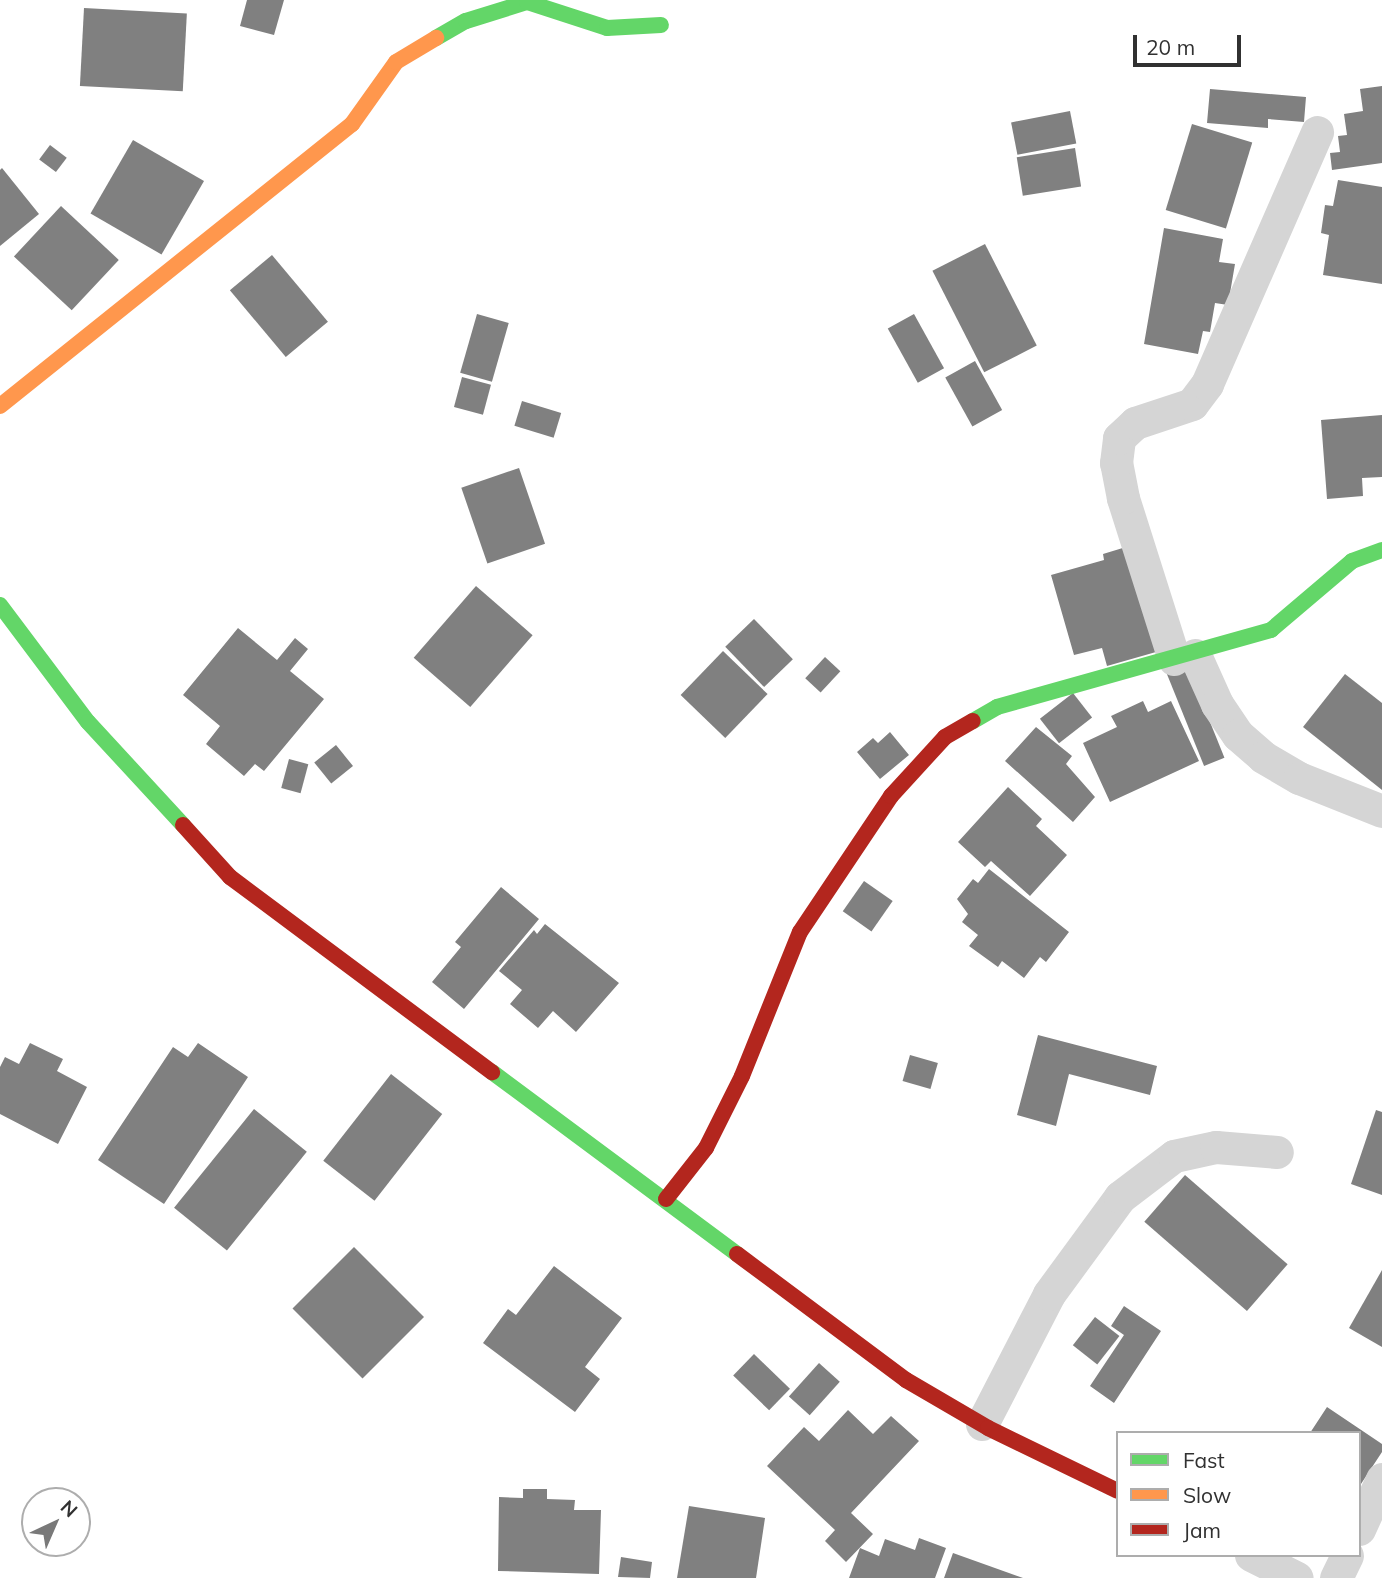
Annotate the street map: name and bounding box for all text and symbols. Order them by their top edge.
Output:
scale bar [1137,21,1246,65]
text: 20 m [1146,34,1195,60]
legend [1116,1431,1361,1557]
text: Fast [1183,1447,1225,1473]
text: Slow [1183,1482,1231,1508]
north arrow [21,1487,91,1557]
text: N [56,1495,83,1522]
text: Jam [1183,1517,1221,1543]

